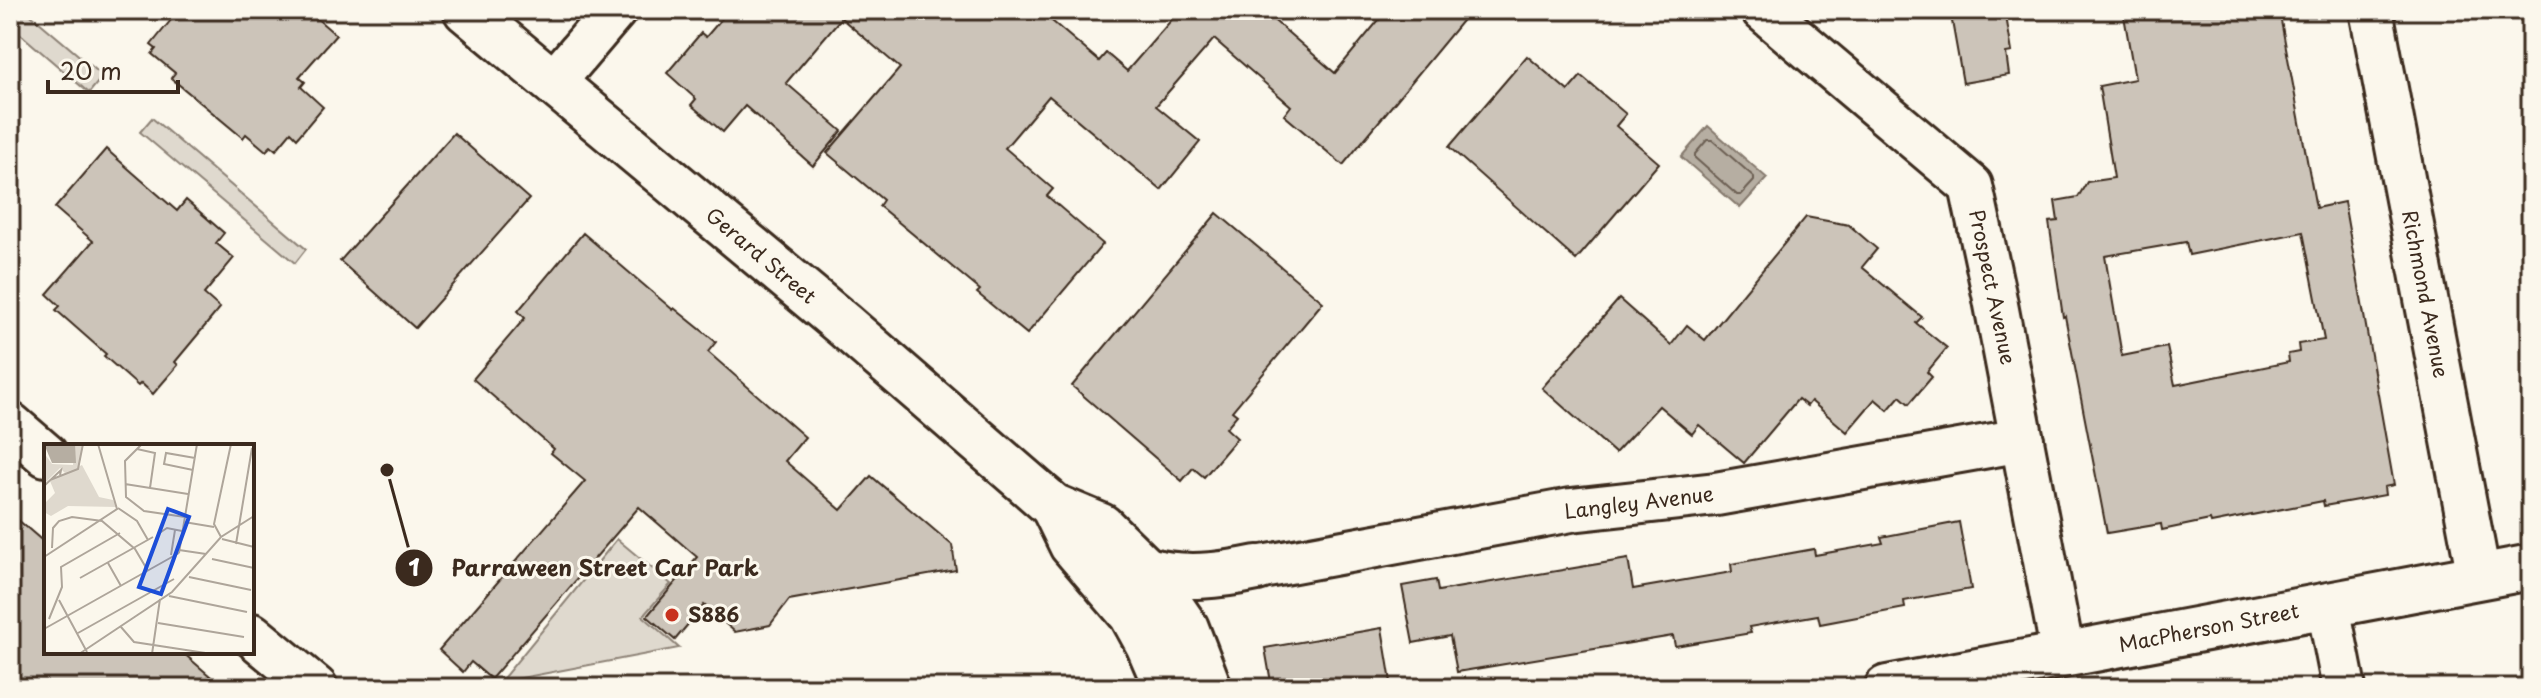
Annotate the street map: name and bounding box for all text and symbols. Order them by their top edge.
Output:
scale bar [48,44,178,94]
text: 20 m [60,52,122,88]
street label: Gerard Street [700,200,823,310]
street label: Prospect Avenue [1962,206,2024,367]
street label: Richmond Avenue [2395,207,2457,380]
inset map [44,444,254,654]
street label: Langley Avenue [1562,478,1715,526]
callout: Parraween Street Car Park [394,545,776,591]
text: 1 [408,548,420,584]
text: Parraween Street Car Park [451,550,759,583]
street label: MacPherson Street [2116,595,2301,659]
place label: S886 [688,599,739,629]
marker: S886 [663,606,681,624]

